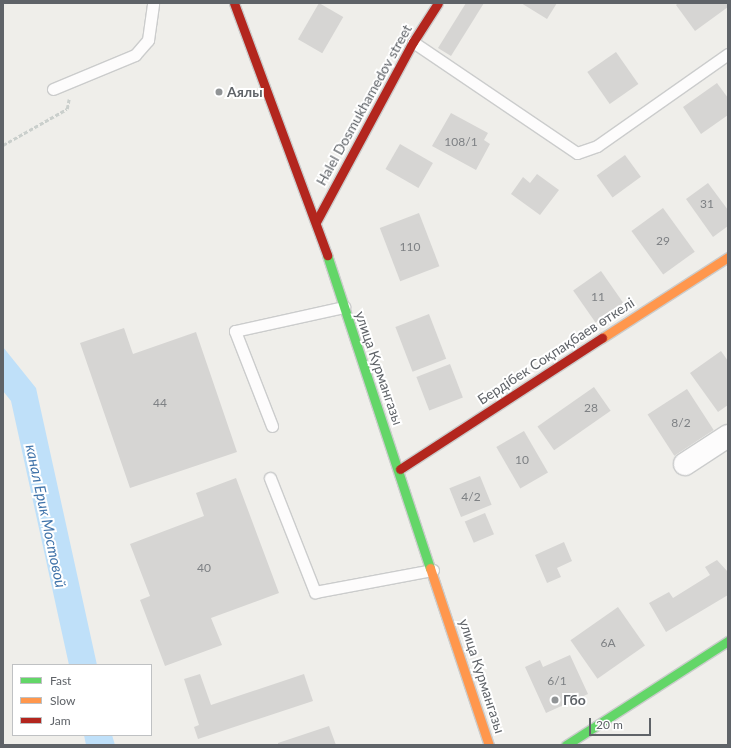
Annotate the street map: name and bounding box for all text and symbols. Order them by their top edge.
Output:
street label: Halel Dosmukhamedov street [313,21,415,189]
place label: Аялы [227,84,263,100]
marker: Аялы [214,87,224,97]
house number: 108/1 [444,135,478,149]
house number: 31 [700,197,714,211]
house number: 29 [656,234,670,248]
house number: 110 [400,240,420,254]
house number: 11 [591,290,605,304]
street label: Бердібек Соқпақбаев өткелі [474,294,638,408]
street label: улица Курмангазы [352,309,406,427]
house number: 44 [153,396,167,410]
house number: 28 [584,401,598,415]
house number: 8/2 [671,416,691,430]
water label: канал Ерик Мостовой [22,443,70,589]
house number: 10 [515,453,529,467]
house number: 4/2 [461,490,481,504]
house number: 40 [197,561,211,575]
street label: улица Курмангазы [456,617,508,735]
house number: 6А [600,636,616,650]
legend [12,664,152,736]
text: Fast [50,673,71,688]
house number: 6/1 [547,674,567,688]
place label: Гбо [563,692,586,708]
text: Slow [50,693,75,708]
marker: Гбо [550,695,560,705]
scale bar [591,710,653,736]
text: Jam [50,713,71,728]
text: 20 m [596,717,623,732]

